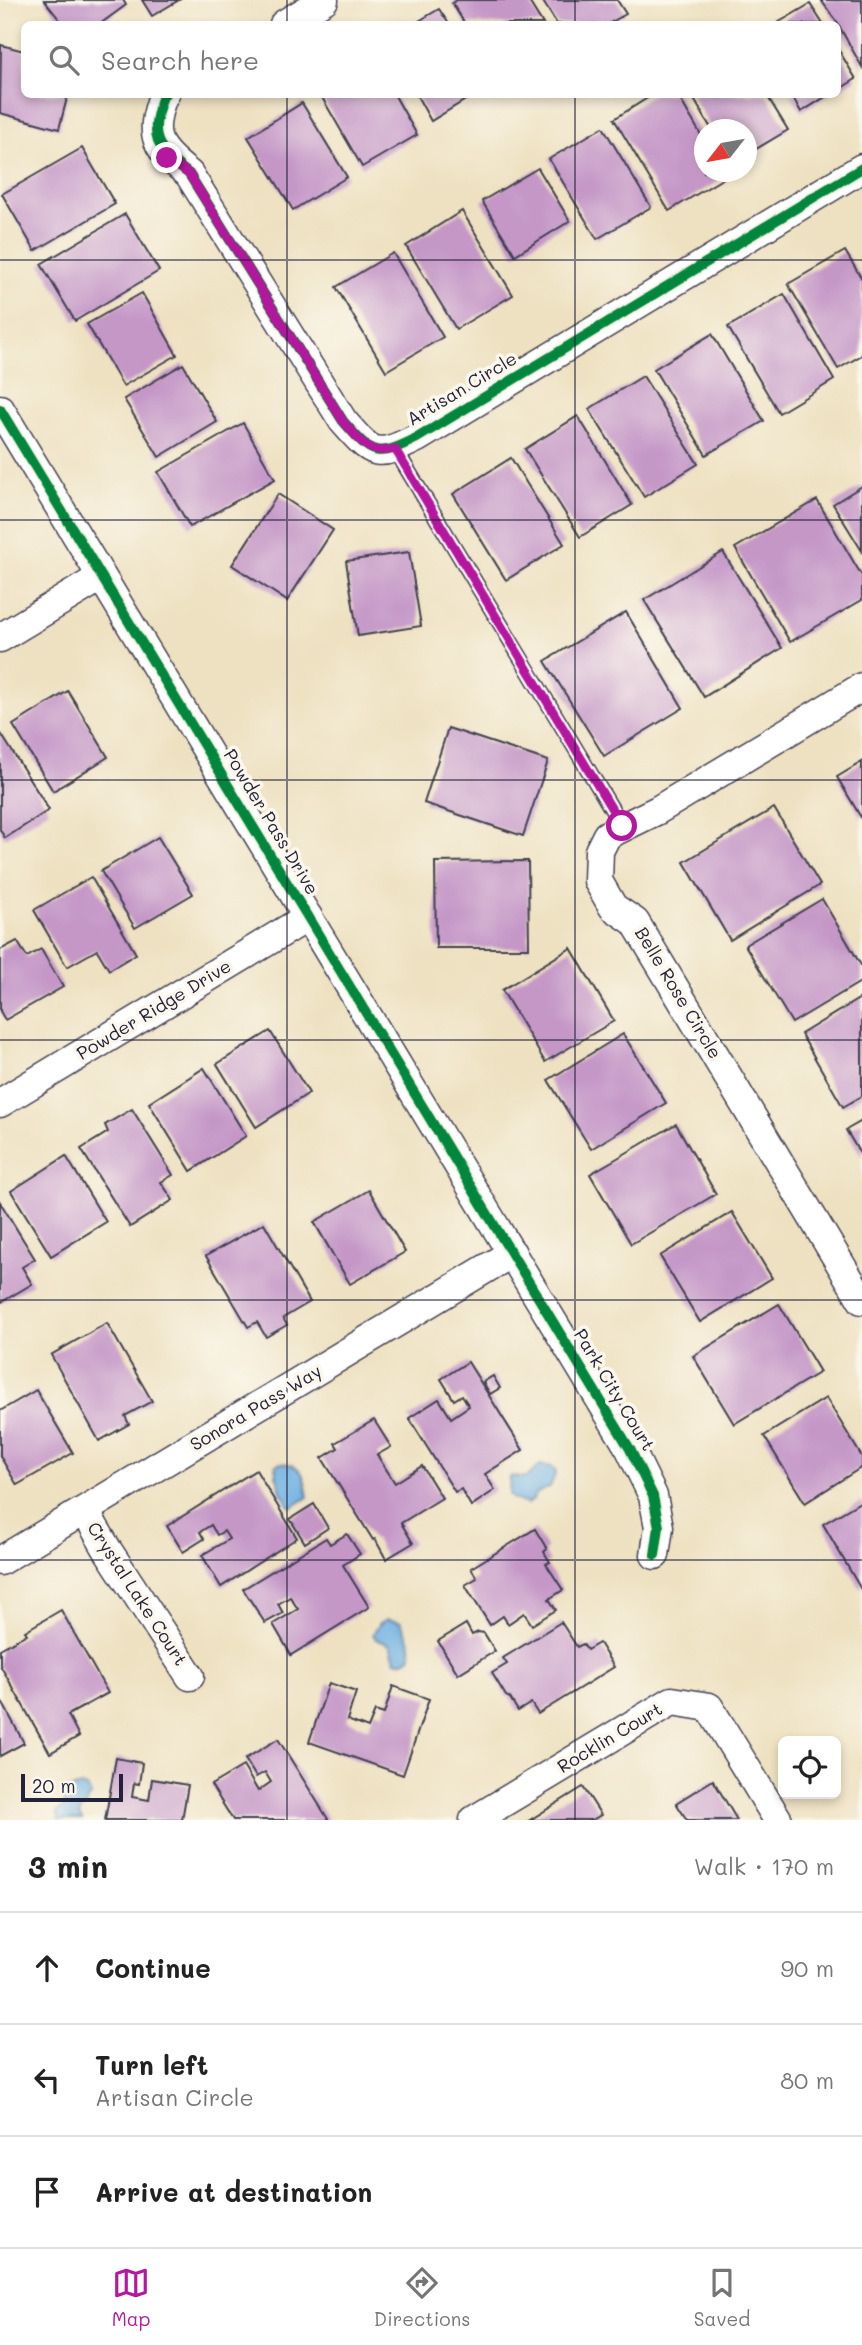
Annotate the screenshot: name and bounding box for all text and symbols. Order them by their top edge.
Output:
search box [21,21,841,98]
icon: search [45,41,83,79]
text: Search here [101,43,259,77]
north arrow [694,119,757,182]
route end [151,142,182,173]
street label: Artisan Circle [402,346,521,430]
street label: Powder Pass Drive [219,744,325,899]
route start [606,810,637,841]
street label: Belle Rose Circle [630,922,728,1063]
street label: Powder Ridge Drive [72,953,235,1065]
street label: Park City Court [569,1324,661,1455]
street label: Sonora Pass Way [185,1358,326,1456]
street label: Crystal Lake Court [82,1517,193,1670]
street label: Rocklin Court [553,1696,666,1778]
map controls [778,1736,841,1799]
button: locate [778,1736,841,1799]
scale bar [21,1771,122,1803]
text: 20 m [32,1773,76,1798]
text: 3 min [28,1846,108,1886]
text: Walk · 170 m [694,1851,834,1881]
icon: ahead [28,1949,66,1987]
text: Continue [95,1951,211,1985]
text: 90 m [781,1953,834,1983]
text: Turn left [95,2048,208,2082]
icon: left [28,2061,66,2099]
text: 80 m [780,2065,834,2095]
text: Artisan Circle [95,2082,254,2112]
icon: arrive [28,2173,66,2211]
text: Arrive at destination [95,2175,372,2209]
tab: Map [112,2264,150,2331]
tab: Directions [374,2264,470,2331]
tab: Saved [694,2264,750,2331]

